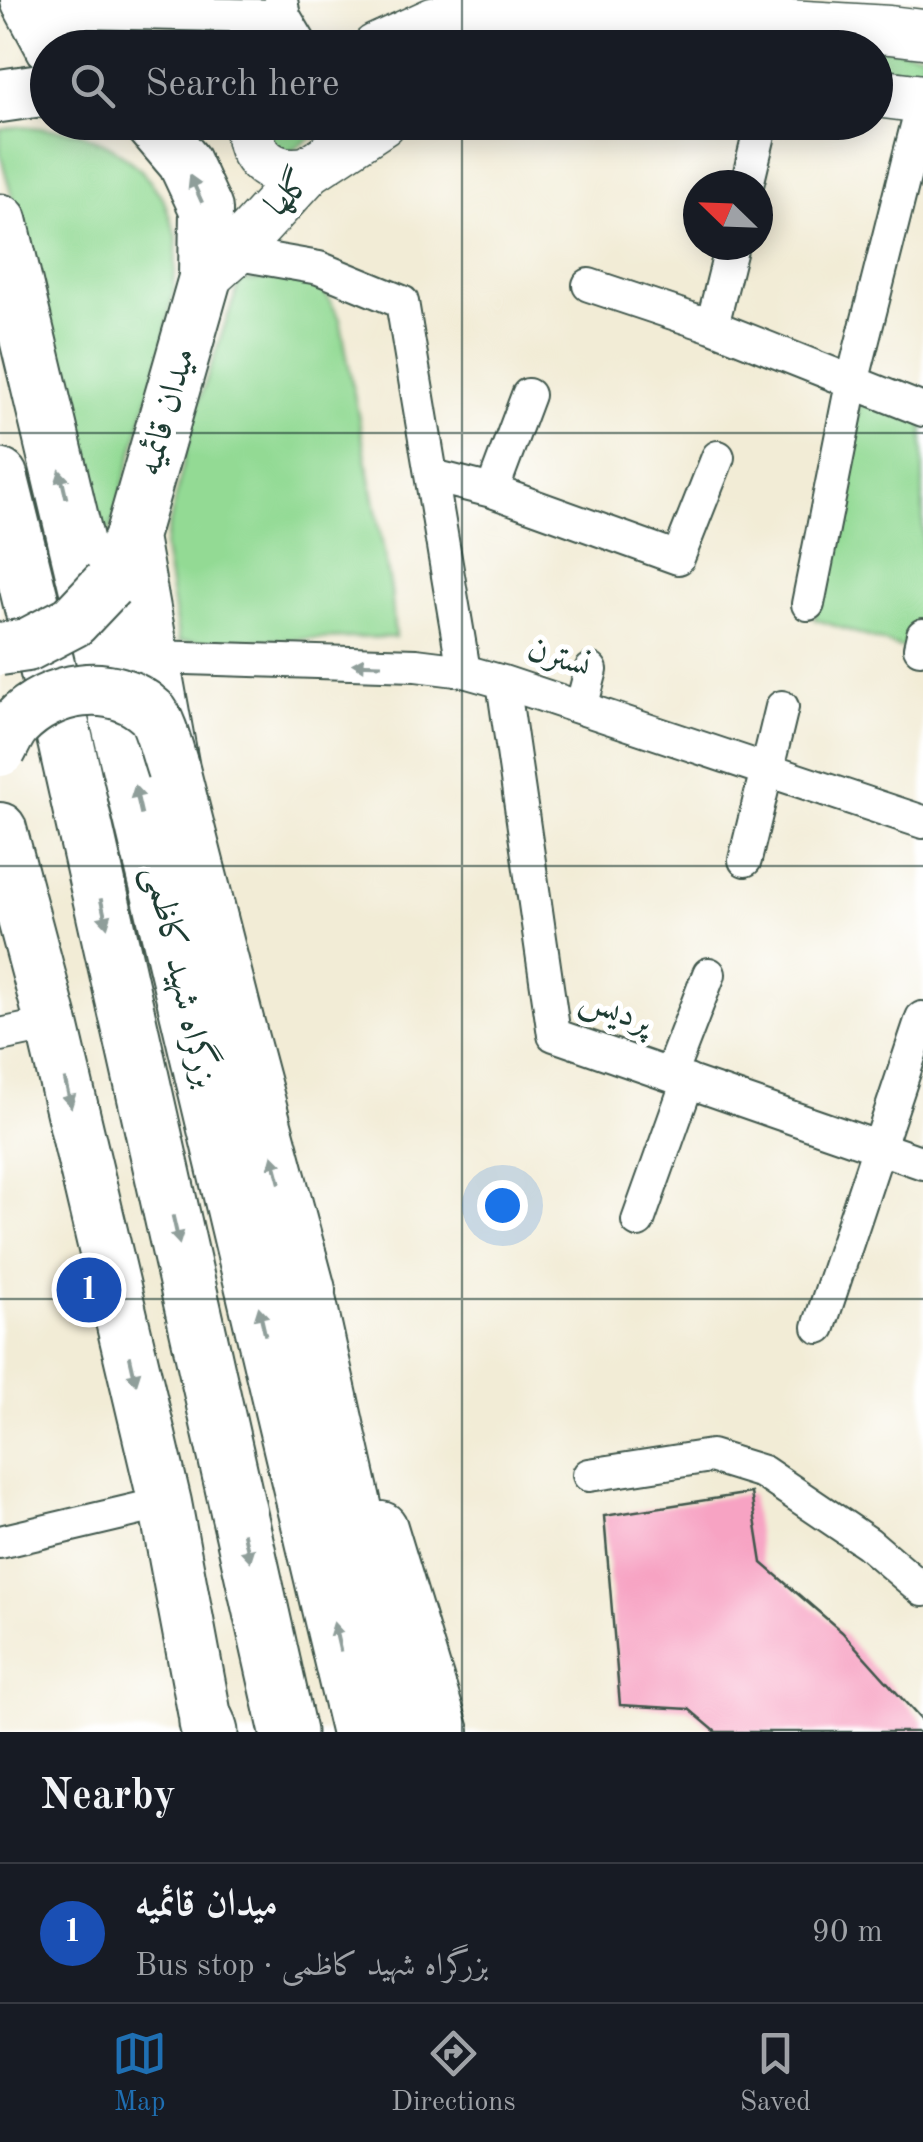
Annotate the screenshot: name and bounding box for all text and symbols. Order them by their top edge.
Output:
search box [30,30,893,140]
icon: search [65,58,120,113]
text: Search here [145,66,340,104]
street label: گلها [255,160,319,224]
north arrow [683,170,773,260]
one-way arrow [188,174,205,203]
street label: میدان قائمیه [130,343,202,480]
one-way arrow [55,468,70,499]
street label: نسترن [523,631,595,685]
one-way arrow [351,655,383,671]
one-way arrow [130,784,145,815]
street label: بزرگراه شهید کاظمی [134,861,229,1092]
one-way arrow [97,898,112,929]
street label: پردیس [574,981,659,1046]
one-way arrow [61,1078,76,1109]
one-way arrow [267,1153,283,1184]
your location [477,1180,528,1231]
one-way arrow [168,1215,184,1246]
pin: 1 [56,1252,122,1328]
one-way arrow [253,1305,269,1336]
one-way arrow [126,1355,141,1386]
one-way arrow [240,1532,255,1563]
one-way arrow [328,1621,344,1652]
text: Nearby [40,1776,176,1818]
text: میدان قائمیه [135,1886,278,1924]
text: 1 [63,1917,82,1949]
text: 90 m [812,1917,883,1949]
text: Bus stop · بزرگراه شهید کاظمی [135,1951,489,1983]
tab: Map [112,2026,167,2121]
tab: Directions [391,2026,516,2121]
tab: Saved [740,2026,811,2121]

